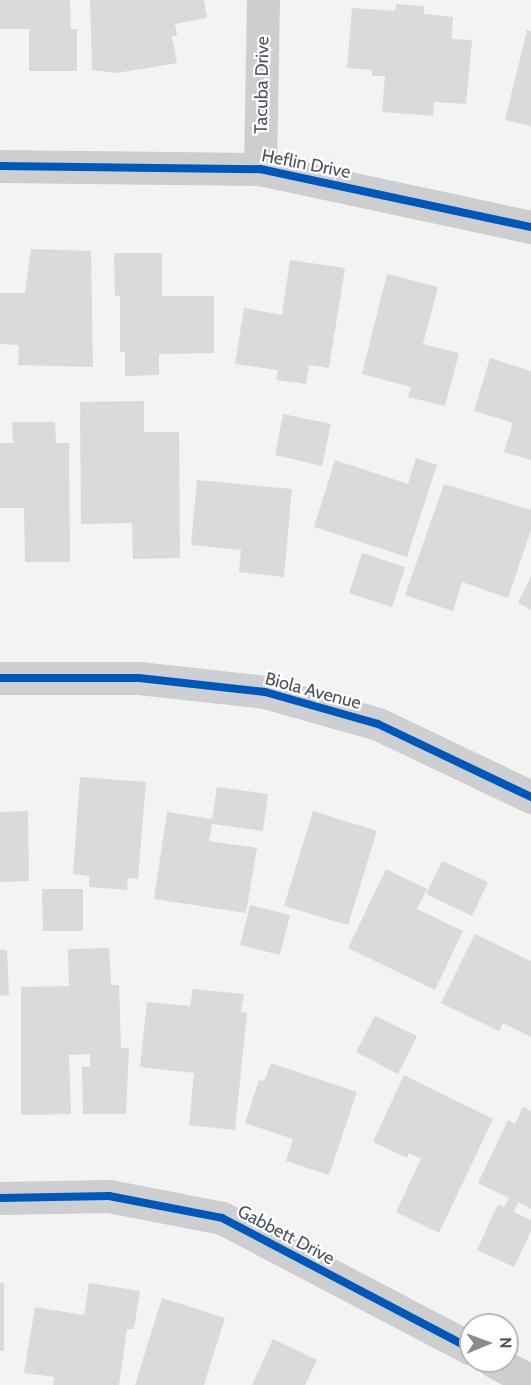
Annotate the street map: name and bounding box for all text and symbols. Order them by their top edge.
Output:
street label: Tacuba Drive [250,36,274,134]
street label: Heflin Drive [260,145,352,183]
street label: Biola Avenue [263,668,363,714]
street label: Gabbett Drive [234,1200,338,1270]
north arrow [459,1313,519,1373]
text: N [496,1337,515,1349]

